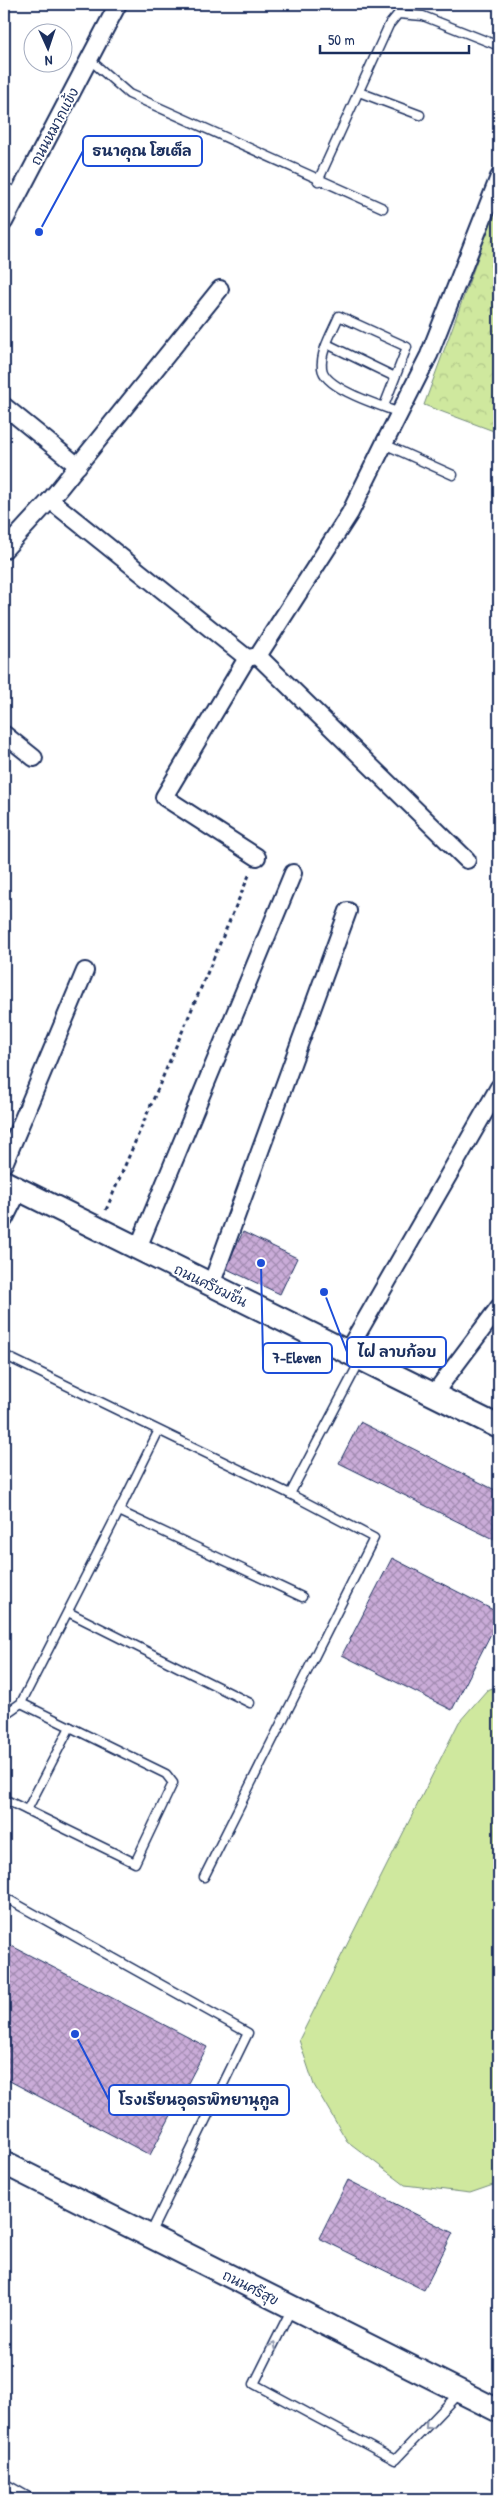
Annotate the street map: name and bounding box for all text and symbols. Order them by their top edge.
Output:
north arrow [22,22,72,72]
scale bar [320,22,469,54]
text: 50 m [328,29,355,50]
text: N [44,52,53,71]
street label: ถนนหมากแข้ง [26,84,82,168]
callout: ธนาคุณ โฮเต็ล [83,136,202,166]
text: ธนาคุณ โฮเต็ล [92,140,192,162]
street label: ถนนศรีชมชื่น [171,1256,253,1311]
callout: ไฝ ลาบก้อบ [347,1337,446,1367]
text: ไฝ ลาบก้อบ [357,1341,436,1362]
callout: 7-Eleven [263,1343,332,1373]
text: 7-Eleven [272,1347,322,1368]
callout: โรงเรียนอุดรพิทยานุกูล [109,2085,289,2115]
text: โรงเรียนอุดรพิทยานุกูล [118,2089,279,2111]
street label: ถนนศรีสุข [219,2265,282,2310]
one-way arrow [267,2342,277,2351]
one-way arrow [425,2420,434,2429]

